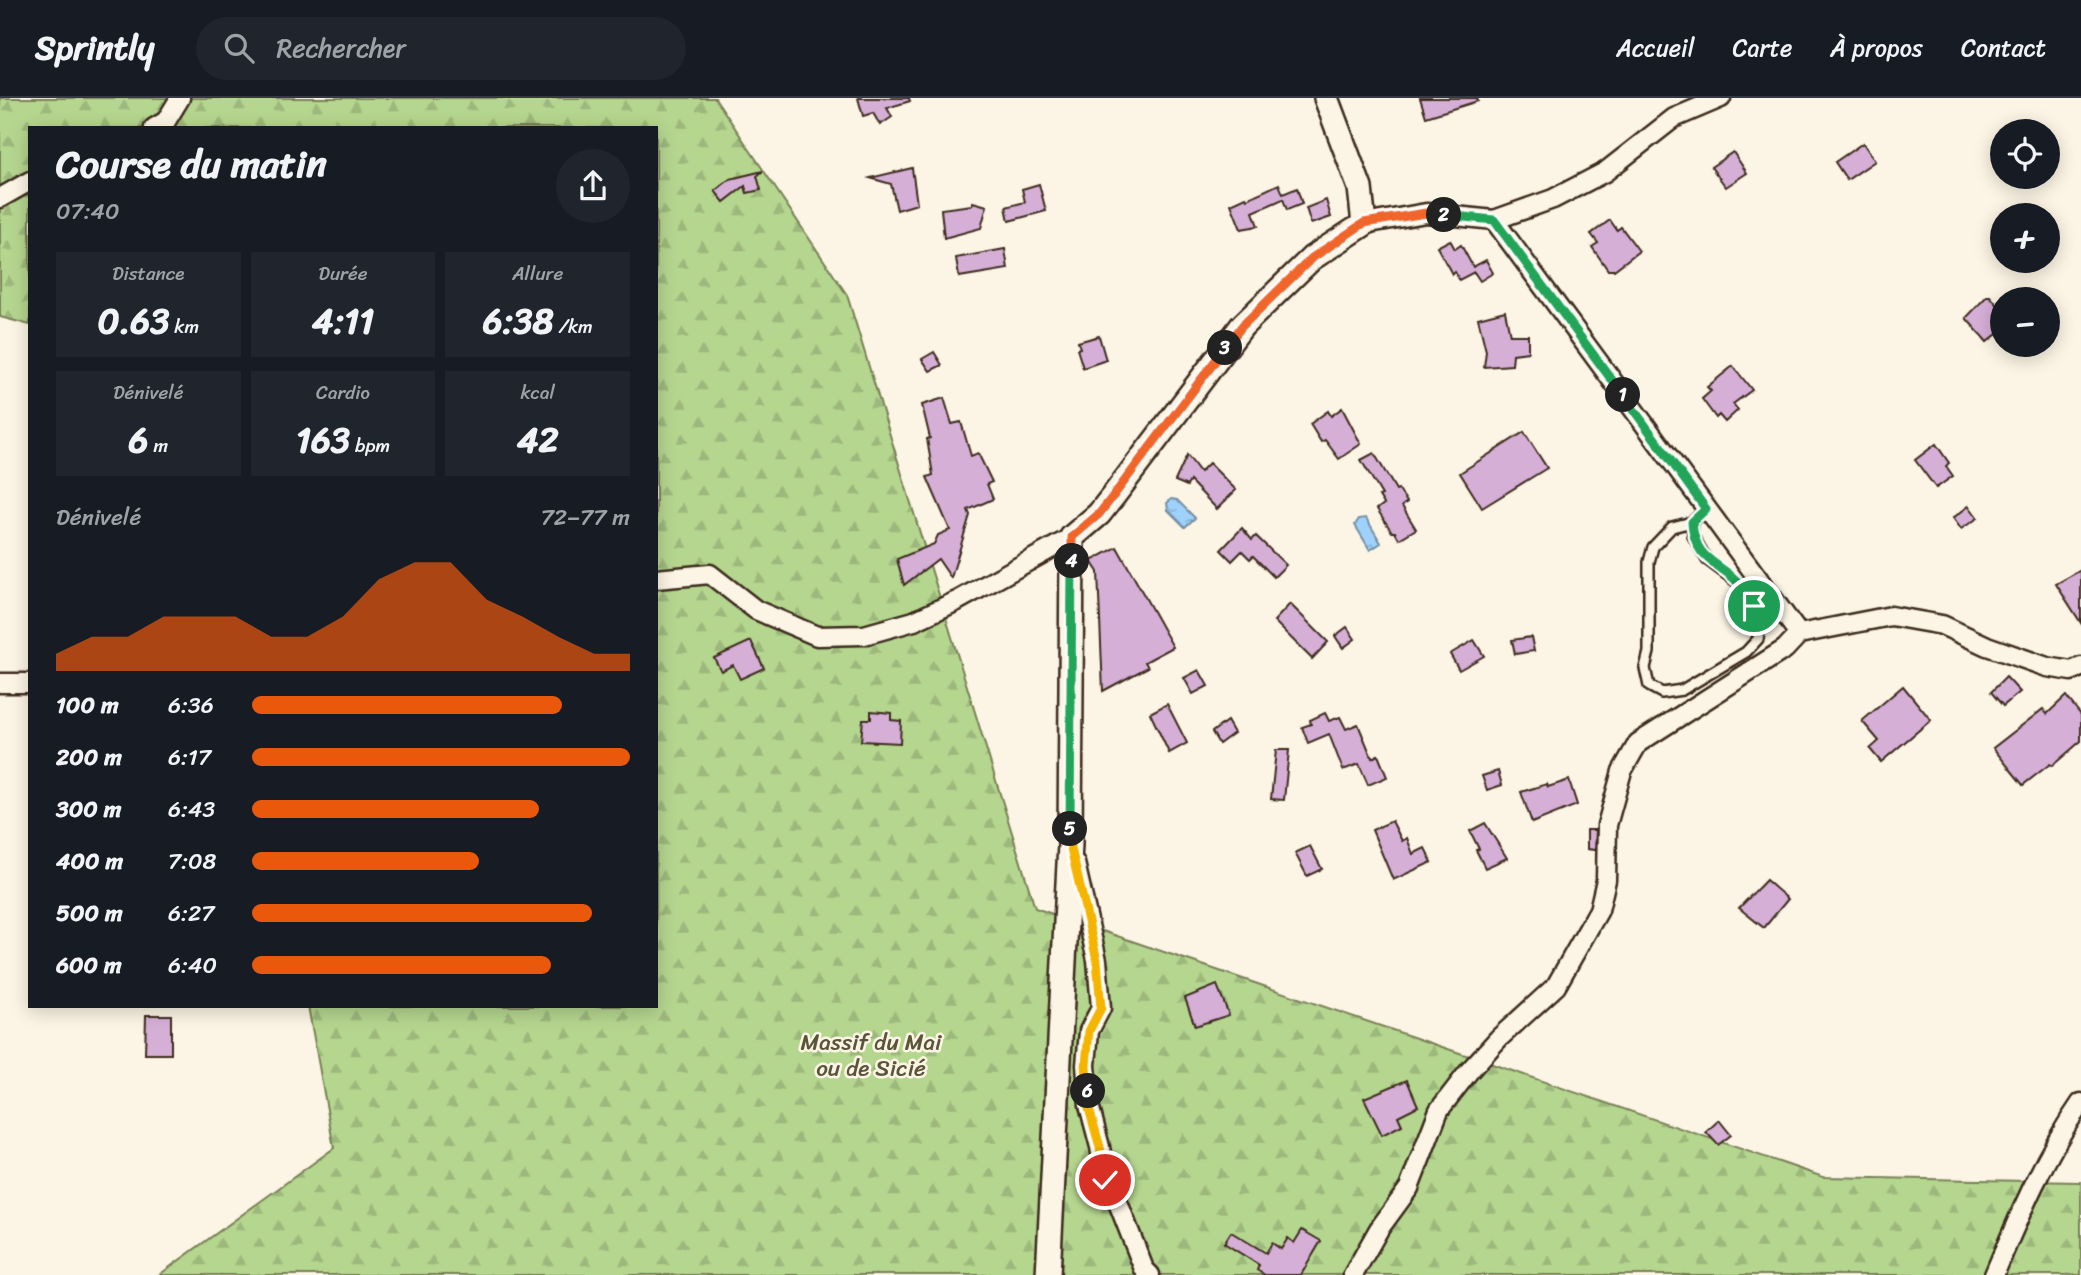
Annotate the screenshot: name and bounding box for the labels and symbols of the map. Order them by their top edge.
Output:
pin: 2 [1426,198,1462,232]
pin: 3 [1208,330,1242,366]
pin: 1 [1606,378,1640,412]
pin: 4 [1054,544,1090,578]
pin [1724,576,1784,636]
pin: 5 [1052,812,1088,846]
park label: Massif du Mai ou de Sicié [801,1022,942,1089]
pin: 6 [1070,1074,1106,1108]
pin [1075,1150,1135,1210]

